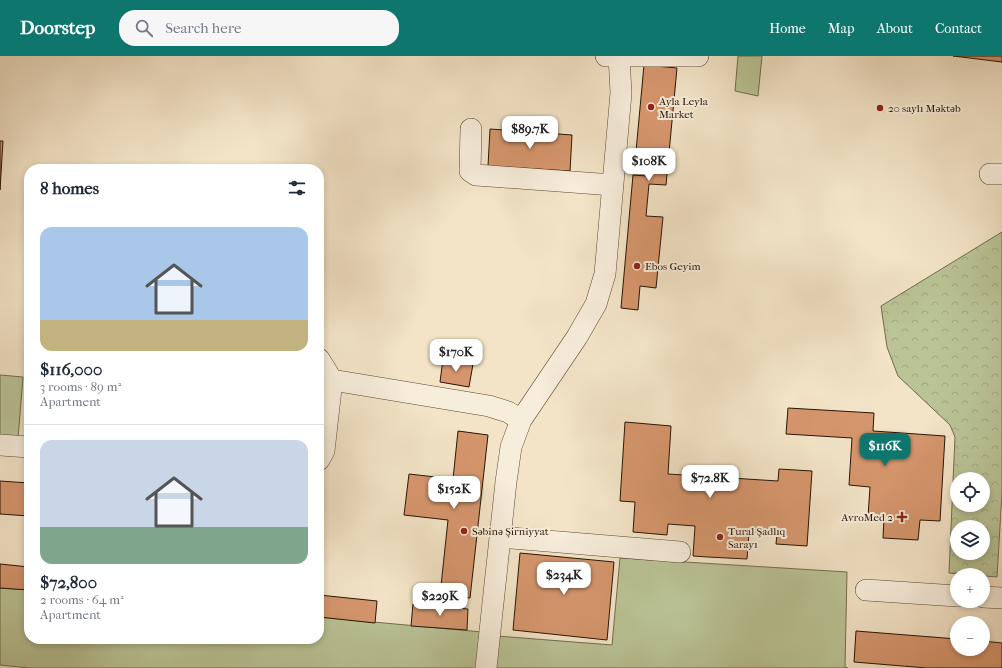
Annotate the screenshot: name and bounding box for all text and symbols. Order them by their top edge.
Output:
search box [119,10,399,46]
text: Doorstep [20,17,95,39]
icon: search [133,17,155,39]
text: Search here [165,19,241,37]
text: Home [769,20,806,37]
text: Map [828,20,855,37]
text: About [877,20,913,37]
text: Contact [935,20,982,37]
place label: Ayla Leyla Market [658,95,709,121]
marker: Ayla Leyla Market [646,102,656,112]
place label: 20 saylı Məktəb [888,102,961,115]
marker: 20 saylı Məktəb [875,103,885,113]
pin: $89.7K [497,116,563,150]
text: $89.7K [511,121,549,136]
pin: $108K [621,148,677,182]
text: $108K [632,153,666,168]
icon: filters [286,177,308,199]
text: 8 homes [40,178,99,198]
icon: home [138,253,210,325]
place label: Ebos Geyim [645,260,702,273]
marker: Ebos Geyim [632,261,642,271]
pin: $170K [428,339,484,373]
text: $170K [439,344,473,359]
text: $116,000 [40,359,102,379]
text: 3 rooms · 89 m² [40,379,121,394]
text: Apartment [40,394,101,409]
pin: $116K [857,433,913,467]
text: $116K [869,438,901,453]
pin: $72.8K [677,465,743,499]
icon: home [138,466,210,538]
text: $72.8K [691,470,729,485]
map controls [950,472,990,656]
button: locate [950,472,990,512]
pin: $152K [426,476,482,510]
text: $152K [437,481,471,496]
place label: AvroMed 2 [840,511,893,524]
marker: AvroMed 2 [896,511,908,523]
button: layers [950,520,990,560]
place label: Səbinə Şirniyyat [472,525,549,538]
place label: Tural Şadlıq Sarayı [728,525,786,551]
marker: Səbinə Şirniyyat [459,526,469,536]
marker: Tural Şadlıq Sarayı [715,532,725,542]
pin: $234K [536,562,592,596]
text: $234K [546,567,582,582]
button: + [950,568,990,608]
text: $72,800 [40,572,97,592]
pin: $229K [412,583,468,617]
text: $229K [422,588,458,603]
text: 2 rooms · 64 m² [40,592,124,607]
text: Apartment [40,607,101,622]
button: − [950,616,990,656]

